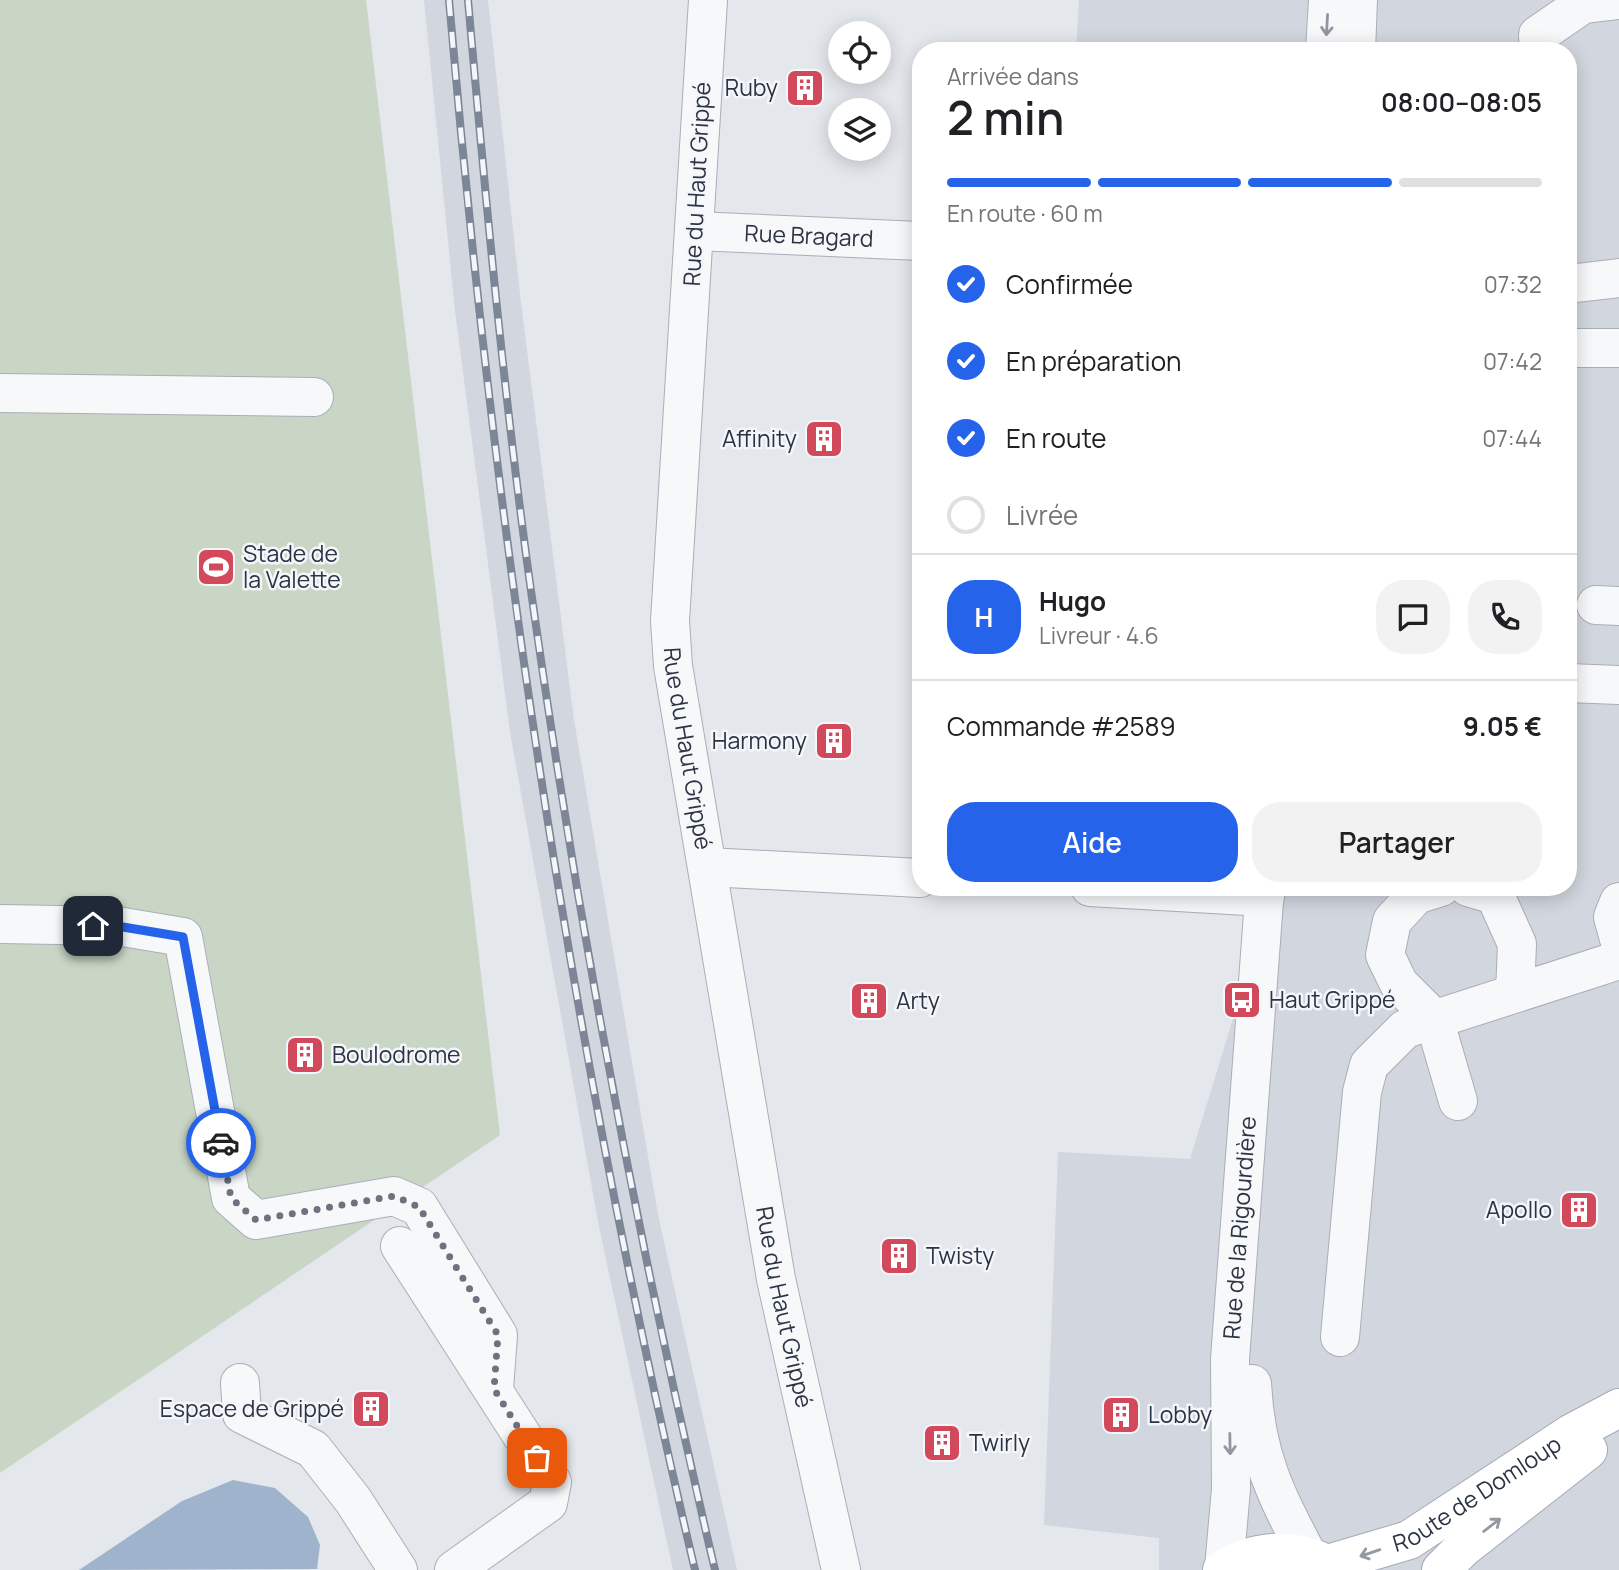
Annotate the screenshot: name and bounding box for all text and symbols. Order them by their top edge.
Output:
one-way arrow [1320,14,1333,37]
map controls [828,21,891,161]
button: locate [828,21,891,84]
text: Arrivée dans [947,60,1079,92]
building icon: Ruby [784,67,826,109]
place label: Ruby [725,71,778,103]
street label: Rue du Haut Grippé [675,81,717,287]
text: 08:00–08:05 [1381,84,1542,120]
text: 2 min [947,86,1064,149]
button: layers [828,98,891,161]
text: En route · 60 m [947,197,1103,229]
street label: Rue Bragard [744,216,874,254]
icon: check [947,265,985,303]
text: Confirmée [1006,266,1133,302]
text: 07:32 [1484,268,1542,300]
icon: check [947,342,985,380]
text: En préparation [1006,343,1181,379]
text: 07:42 [1483,345,1542,377]
building icon: Affinity [803,418,845,460]
icon: check [947,419,985,457]
text: En route [1006,420,1107,456]
place label: Affinity [722,422,797,454]
text: 07:44 [1482,422,1542,454]
text: Livrée [1006,497,1078,533]
place label: Stade de la Valette [243,537,341,595]
sports icon: Stade de la Valette [195,546,237,588]
button: chat [1376,580,1450,654]
button: phone [1468,580,1542,654]
text: Hugo [1039,583,1106,619]
text: H [975,599,993,635]
text: Livreur · 4.6 [1039,619,1159,651]
street label: Rue du Haut Grippé [657,646,721,852]
text: Commande #2589 [947,708,1176,744]
text: 9.05 € [1463,708,1542,744]
building icon: Harmony [813,720,855,762]
place label: Harmony [712,724,807,756]
button: Aide [947,802,1238,882]
button: Partager [1252,802,1542,882]
pin [63,896,123,956]
icon: home [74,907,112,945]
bus stop icon: Haut Grippé [1221,979,1263,1021]
building icon: Arty [848,980,890,1022]
place label: Haut Grippé [1269,983,1396,1015]
place label: Arty [896,984,940,1016]
building icon: Boulodrome [284,1034,326,1076]
place label: Boulodrome [332,1038,461,1070]
courier [186,1108,256,1178]
street label: Rue de la Rigourdière [1215,1115,1263,1340]
icon: car [202,1124,240,1162]
building icon: Apollo [1558,1189,1600,1231]
place label: Apollo [1486,1193,1552,1225]
street label: Rue du Haut Grippé [749,1204,821,1411]
building icon: Twisty [878,1235,920,1277]
place label: Twisty [926,1239,994,1271]
building icon: Espace de Grippé [350,1388,392,1430]
place label: Espace de Grippé [160,1392,344,1424]
building icon: Lobby [1100,1394,1142,1436]
place label: Lobby [1148,1398,1212,1430]
building icon: Twirly [921,1422,963,1464]
place label: Twirly [969,1426,1030,1458]
street label: Route de Domloup [1389,1427,1567,1559]
pin [507,1428,567,1488]
one-way arrow [1223,1432,1237,1455]
icon: bag [518,1439,556,1477]
one-way arrow [1483,1518,1501,1533]
one-way arrow [1360,1548,1382,1560]

